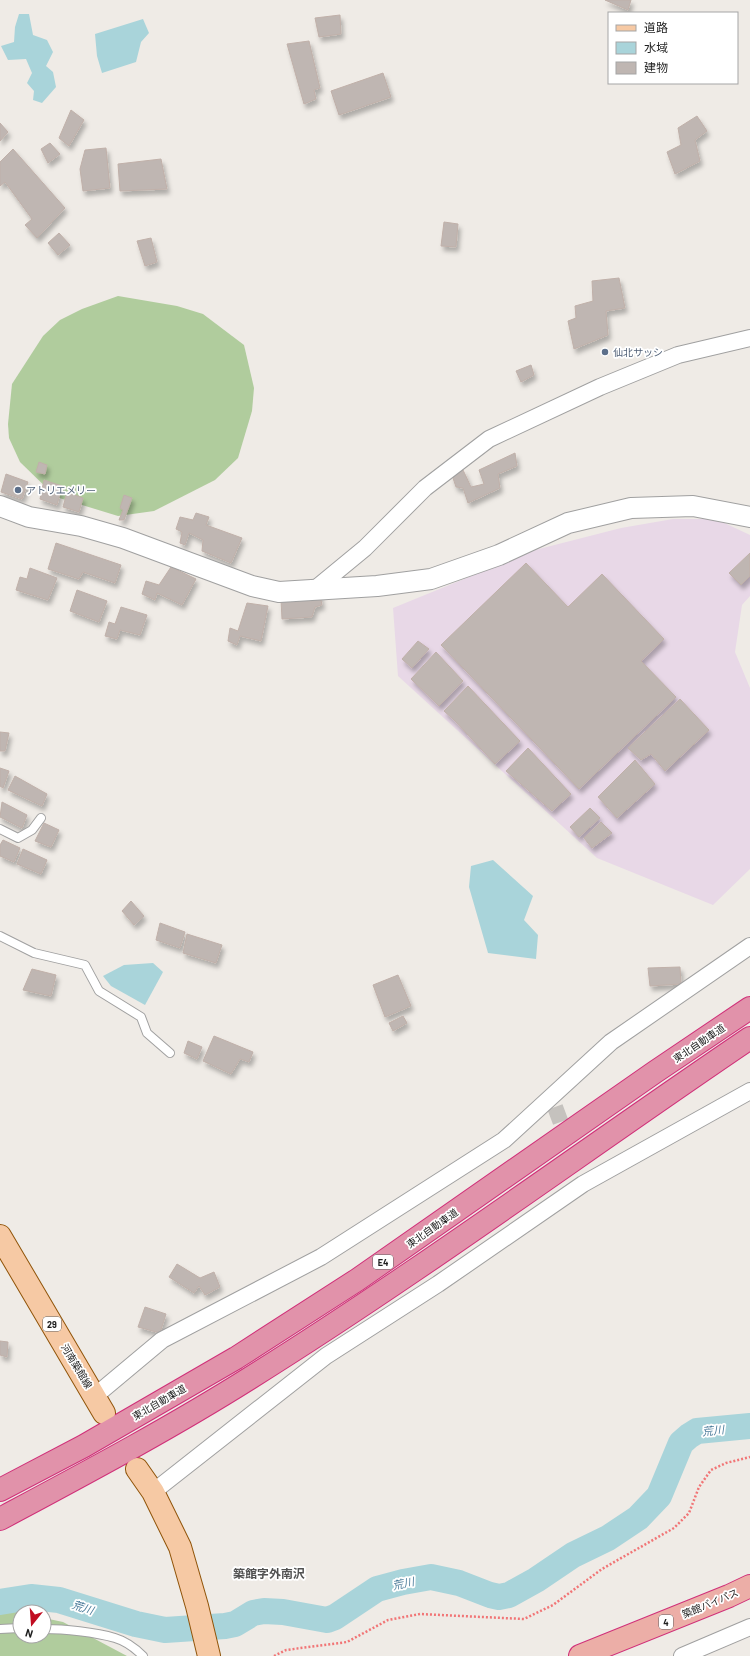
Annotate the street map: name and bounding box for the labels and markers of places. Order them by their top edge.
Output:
place label: 仙北サッシ [613,346,663,358]
marker: 仙北サッシ [600,347,610,357]
place label: アトリエメリー [26,484,96,496]
marker: アトリエメリー [13,485,23,495]

